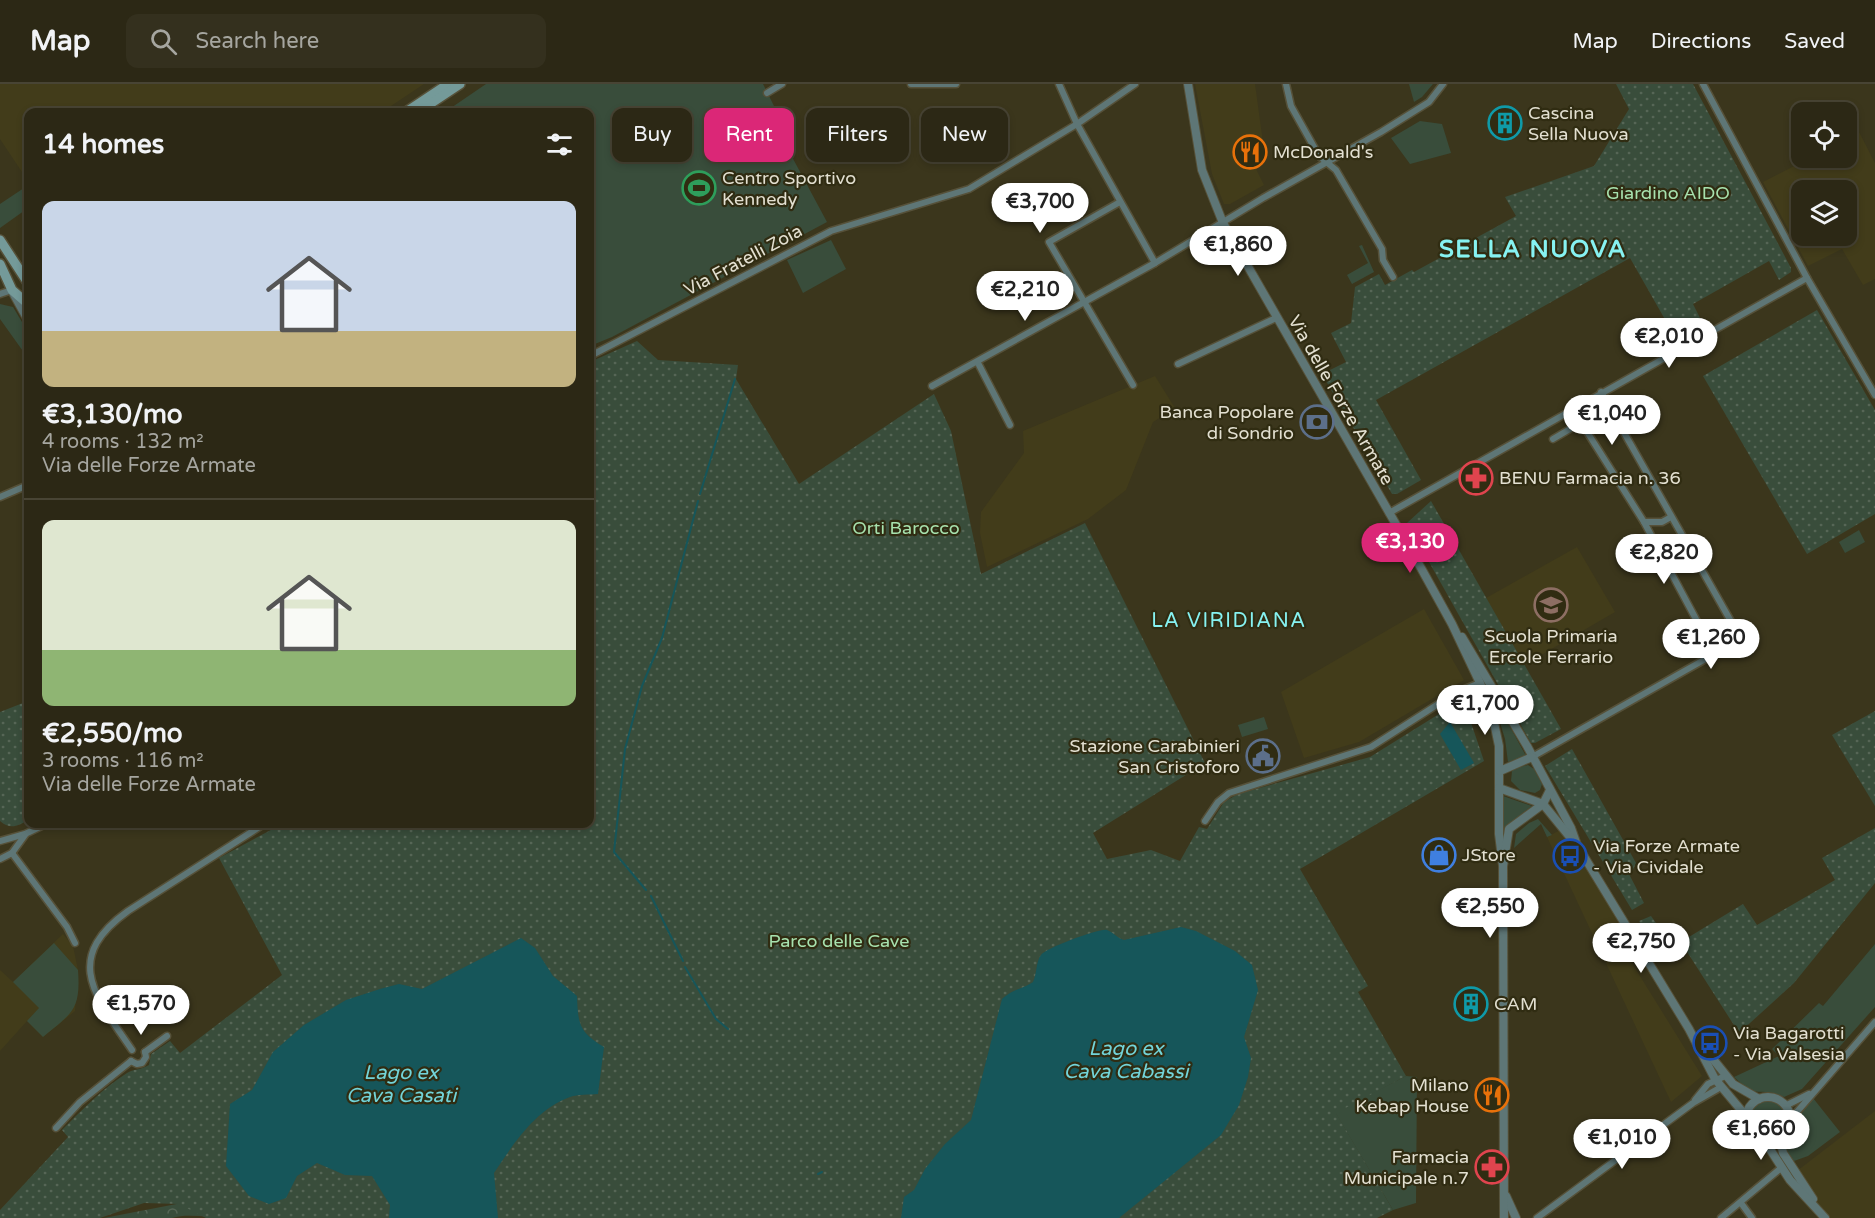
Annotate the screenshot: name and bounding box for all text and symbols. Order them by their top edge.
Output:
search box [126,14,546,68]
text: Map [30,24,90,58]
icon: search [147,25,180,58]
text: Search here [195,28,319,54]
text: Map [1572,29,1618,54]
text: Directions [1651,29,1751,54]
text: Saved [1784,29,1845,54]
place label: Cascina Sella Nuova [1528,102,1629,145]
map controls [1791,102,1857,246]
button: locate [1791,102,1857,168]
building icon: Cascina Sella Nuova [1487,105,1523,141]
chip: Buy [612,108,692,162]
chip: Rent [704,108,794,162]
chip: Filters [806,108,909,162]
chip: New [921,108,1008,162]
icon: filters [543,128,576,161]
text: 14 homes [42,129,164,160]
restaurant icon: McDonald's [1232,134,1268,170]
place label: McDonald's [1273,141,1373,163]
place label: Centro Sportivo Kennedy [722,167,856,210]
sports icon: Centro Sportivo Kennedy [681,170,717,206]
button: layers [1791,180,1857,246]
park label: Giardino AIDO [1606,182,1730,204]
pin: €3,700 [991,183,1089,234]
text: €3,700 [1006,190,1074,214]
street label: Via Fratelli Zoia [680,220,806,300]
pin: €1,860 [1189,226,1287,277]
text: €1,860 [1204,233,1272,257]
district label: SELLA NUOVA [1439,235,1627,264]
icon: home [255,240,363,348]
pin: €2,210 [976,271,1074,322]
text: €2,210 [990,278,1060,302]
street label: Via delle Forze Armate [1283,311,1399,489]
pin: €2,010 [1620,318,1718,369]
text: €2,010 [1634,325,1704,349]
pin: €1,040 [1563,395,1661,446]
text: €3,130/mo [42,399,183,430]
place label: Banca Popolare di Sondrio [1160,401,1294,444]
text: €1,040 [1577,402,1647,426]
bank icon: Banca Popolare di Sondrio [1299,404,1335,440]
text: 4 rooms · 132 m² [42,430,204,454]
text: Via delle Forze Armate [42,454,256,478]
pharmacy icon: BENU Farmacia n. 36 [1458,460,1494,496]
place label: BENU Farmacia n. 36 [1499,467,1681,489]
park label: Orti Barocco [852,517,960,539]
pin: €3,130 [1361,523,1459,574]
text: €3,130 [1375,530,1445,554]
pin: €2,820 [1615,534,1713,585]
text: €2,820 [1630,541,1698,565]
icon: home [255,559,363,667]
school or university icon: Scuola Primaria Ercole Ferrario [1533,587,1569,623]
district label: LA VIRIDIANA [1151,609,1307,633]
pin: €1,260 [1662,619,1760,670]
place label: Scuola Primaria Ercole Ferrario [1484,625,1618,668]
text: €1,260 [1676,626,1746,650]
pin: €1,700 [1436,685,1534,736]
text: €1,700 [1451,692,1519,716]
text: €2,550/mo [42,718,183,749]
place label: Stazione Carabinieri San Cristoforo [1070,735,1240,778]
public building icon: Stazione Carabinieri San Cristoforo [1245,738,1281,774]
text: 3 rooms · 116 m² [42,749,204,773]
text: Via delle Forze Armate [42,773,256,797]
place label: Via Forze Armate - Via Cividale [1593,835,1740,878]
shop icon: JStore [1421,837,1457,873]
bus stop icon: Via Forze Armate - Via Cividale [1552,838,1588,874]
place label: JStore [1462,844,1516,866]
pin: €2,550 [1441,888,1539,939]
text: €2,550 [1455,895,1525,919]
pin: €2,750 [1592,923,1690,974]
park label: Parco delle Cave [769,930,909,952]
text: €2,750 [1607,930,1675,954]
pin: €1,570 [92,985,190,1036]
building icon: CAM [1453,986,1489,1022]
text: €1,570 [106,992,176,1016]
place label: CAM [1494,993,1537,1015]
place label: Via Bagarotti - Via Valsesia [1733,1022,1845,1065]
bus stop icon: Via Bagarotti - Via Valsesia [1692,1025,1728,1061]
water label: Lago ex Cava Cabassi [1063,1037,1192,1084]
water label: Lago ex Cava Casati [346,1061,459,1108]
place label: Milano Kebap House [1355,1074,1469,1117]
restaurant icon: Milano Kebap House [1474,1077,1510,1113]
pin: €1,660 [1712,1110,1810,1161]
text: €1,660 [1726,1117,1796,1141]
pin: €1,010 [1573,1119,1671,1170]
text: €1,010 [1587,1126,1657,1150]
place label: Farmacia Municipale n.7 [1344,1146,1469,1189]
pharmacy icon: Farmacia Municipale n.7 [1474,1149,1510,1185]

